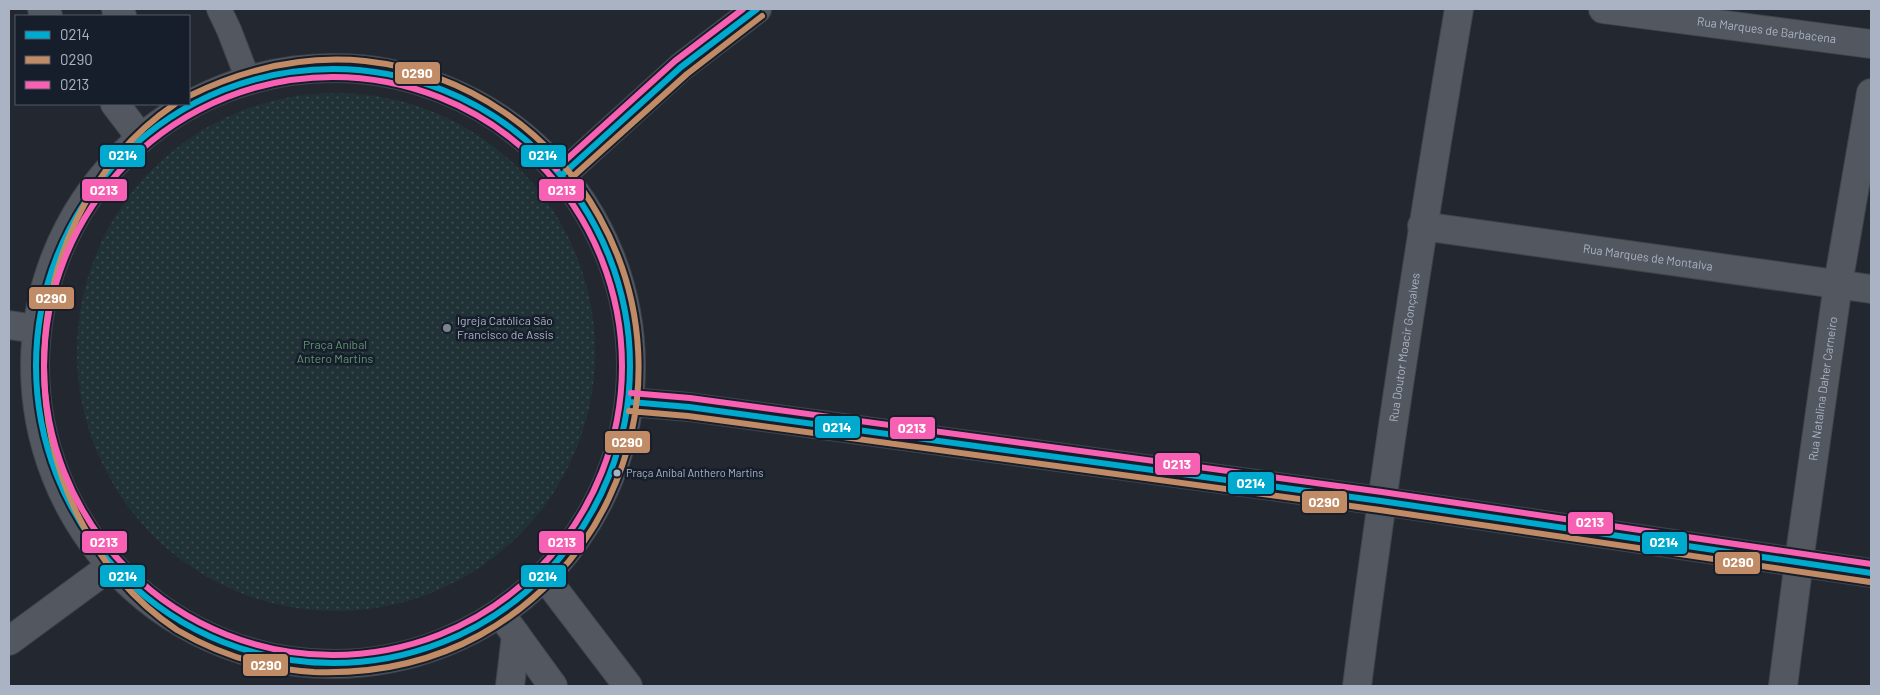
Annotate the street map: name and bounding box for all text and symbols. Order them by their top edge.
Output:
street label: Rua Marques de Barbacena [1696,13,1837,45]
legend [15,15,190,105]
text: 0214 [60,25,90,43]
text: 0290 [60,50,93,68]
line badge: 0290 [394,61,441,85]
text: 0290 [401,64,433,81]
text: 0213 [60,75,89,93]
line badge: 0214 [99,144,146,168]
line badge: 0214 [520,144,567,168]
text: 0214 [108,146,138,163]
text: 0214 [528,146,558,163]
line badge: 0213 [81,178,128,202]
line badge: 0213 [538,178,585,202]
text: 0213 [90,181,118,198]
text: 0213 [548,181,576,198]
street label: Rua Marques de Montalva [1582,241,1714,273]
street label: Rua Doutor Moacir Gonçalves [1386,271,1422,423]
line badge: 0290 [28,286,75,310]
text: 0290 [35,289,67,306]
place label: Igreja Católica São Francisco de Assis [457,313,554,341]
street label: Rua Natalina Daher Carneiro [1805,316,1839,462]
marker: Igreja Católica São Francisco de Assis [441,322,453,334]
park label: Praça Aníbal Antero Martins [297,337,373,365]
line badge: 0214 [814,415,861,439]
line badge: 0213 [889,416,936,440]
text: 0214 [822,418,852,435]
text: 0213 [898,419,926,436]
line badge: 0290 [604,430,651,454]
text: 0290 [611,433,643,450]
line badge: 0213 [1154,452,1201,476]
text: 0213 [1163,455,1191,472]
place label: Praça Anibal Anthero Martins [626,466,764,479]
marker: Praça Anibal Anthero Martins [612,468,622,478]
line badge: 0214 [1227,471,1275,495]
text: 0214 [1236,474,1266,491]
line badge: 0290 [1301,490,1348,514]
text: 0290 [1308,493,1340,510]
line badge: 0213 [1567,511,1614,535]
text: 0213 [1576,513,1604,530]
line badge: 0213 [81,530,128,554]
line badge: 0213 [538,530,585,554]
line badge: 0214 [1641,531,1688,555]
text: 0213 [90,533,118,550]
text: 0213 [548,533,576,550]
text: 0214 [1649,533,1679,550]
line badge: 0290 [1714,551,1761,575]
text: 0290 [1722,553,1754,570]
line badge: 0214 [99,564,146,588]
line badge: 0214 [520,564,567,588]
text: 0214 [108,567,138,584]
text: 0214 [528,567,558,584]
line badge: 0290 [242,653,289,677]
text: 0290 [250,656,282,673]

